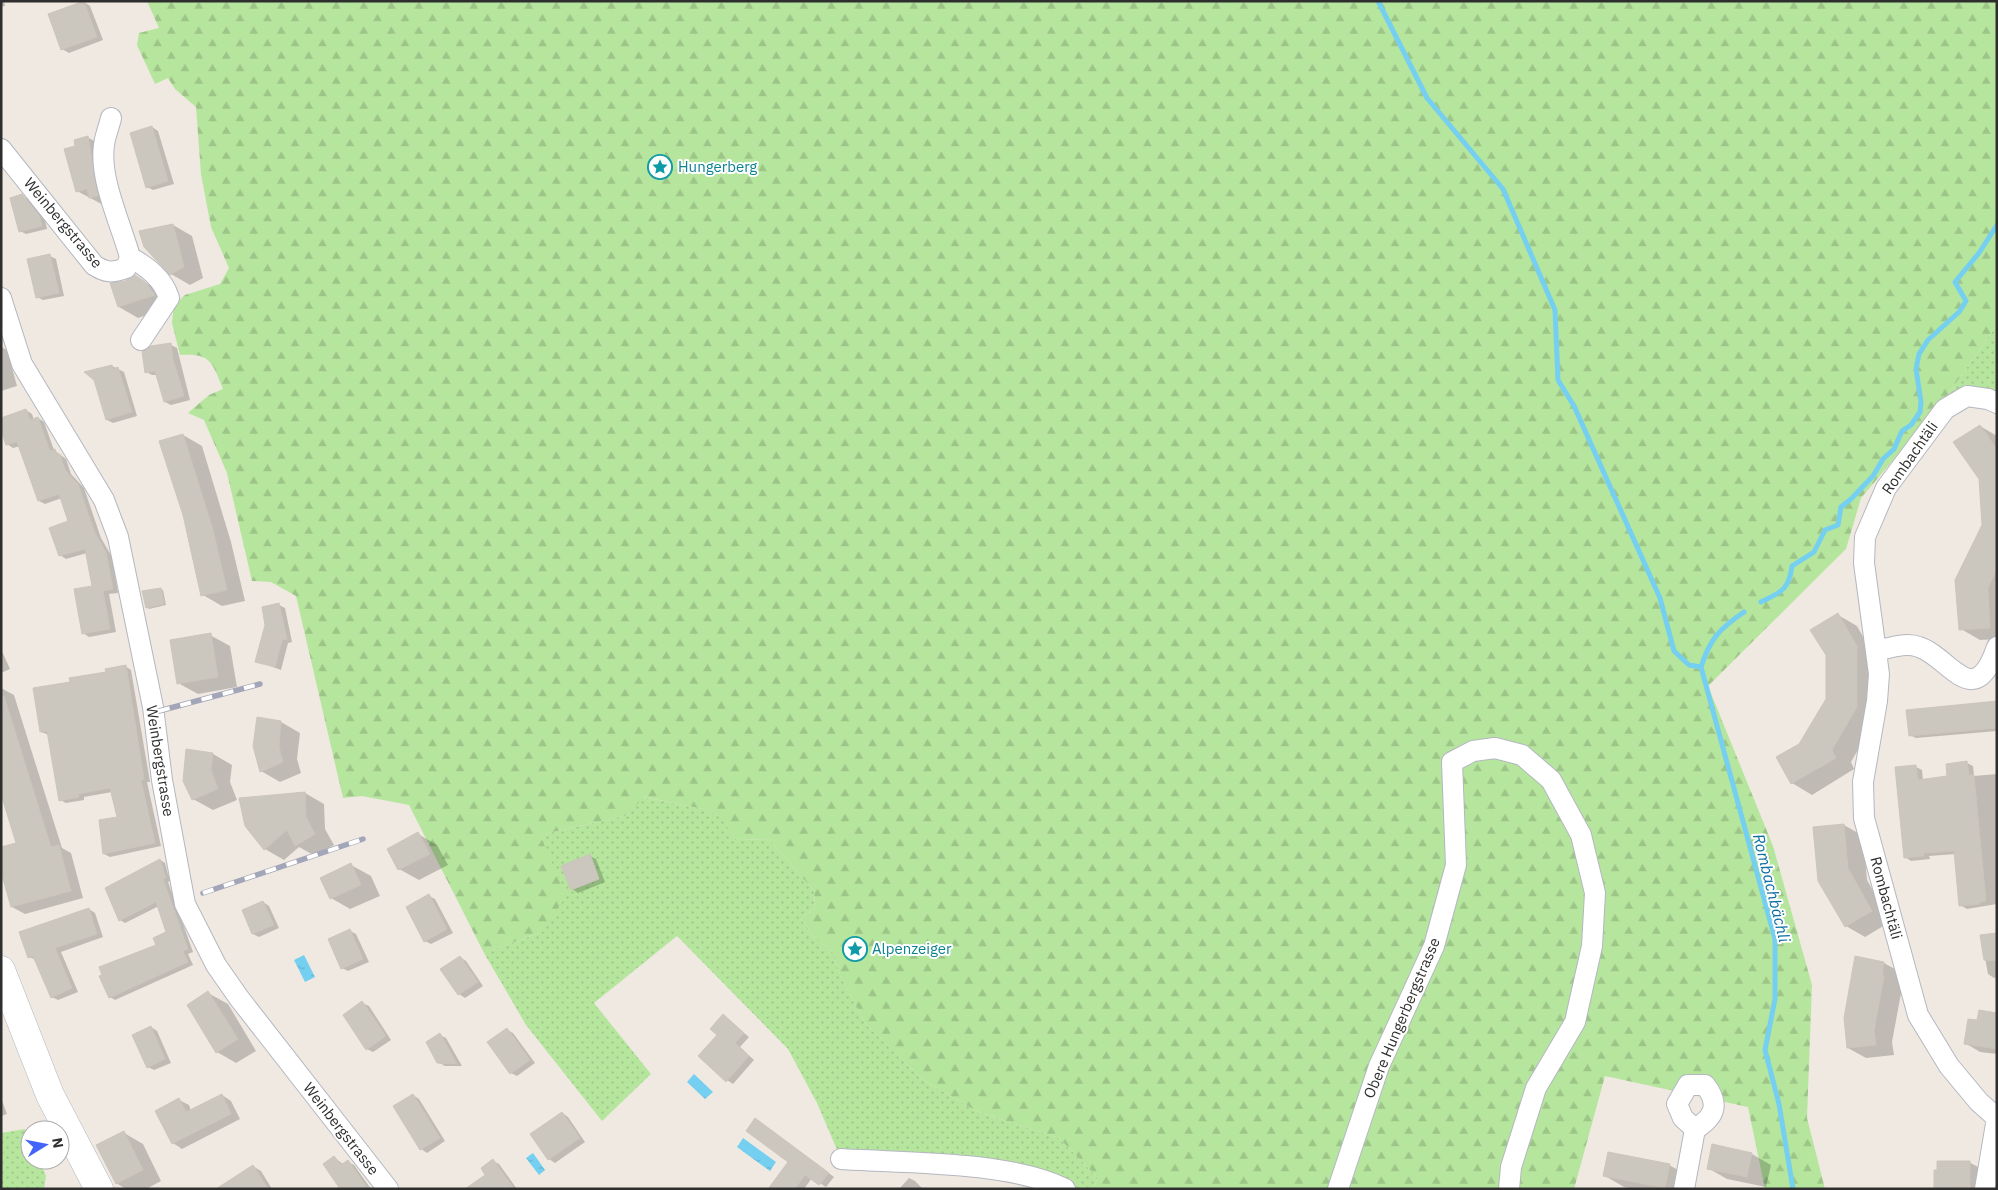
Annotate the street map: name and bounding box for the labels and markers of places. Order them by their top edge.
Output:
place icon: Hungerberg [647,154,673,180]
place label: Hungerberg [678,157,757,176]
place icon: Alpenzeiger [842,936,868,962]
place label: Alpenzeiger [872,939,952,958]

